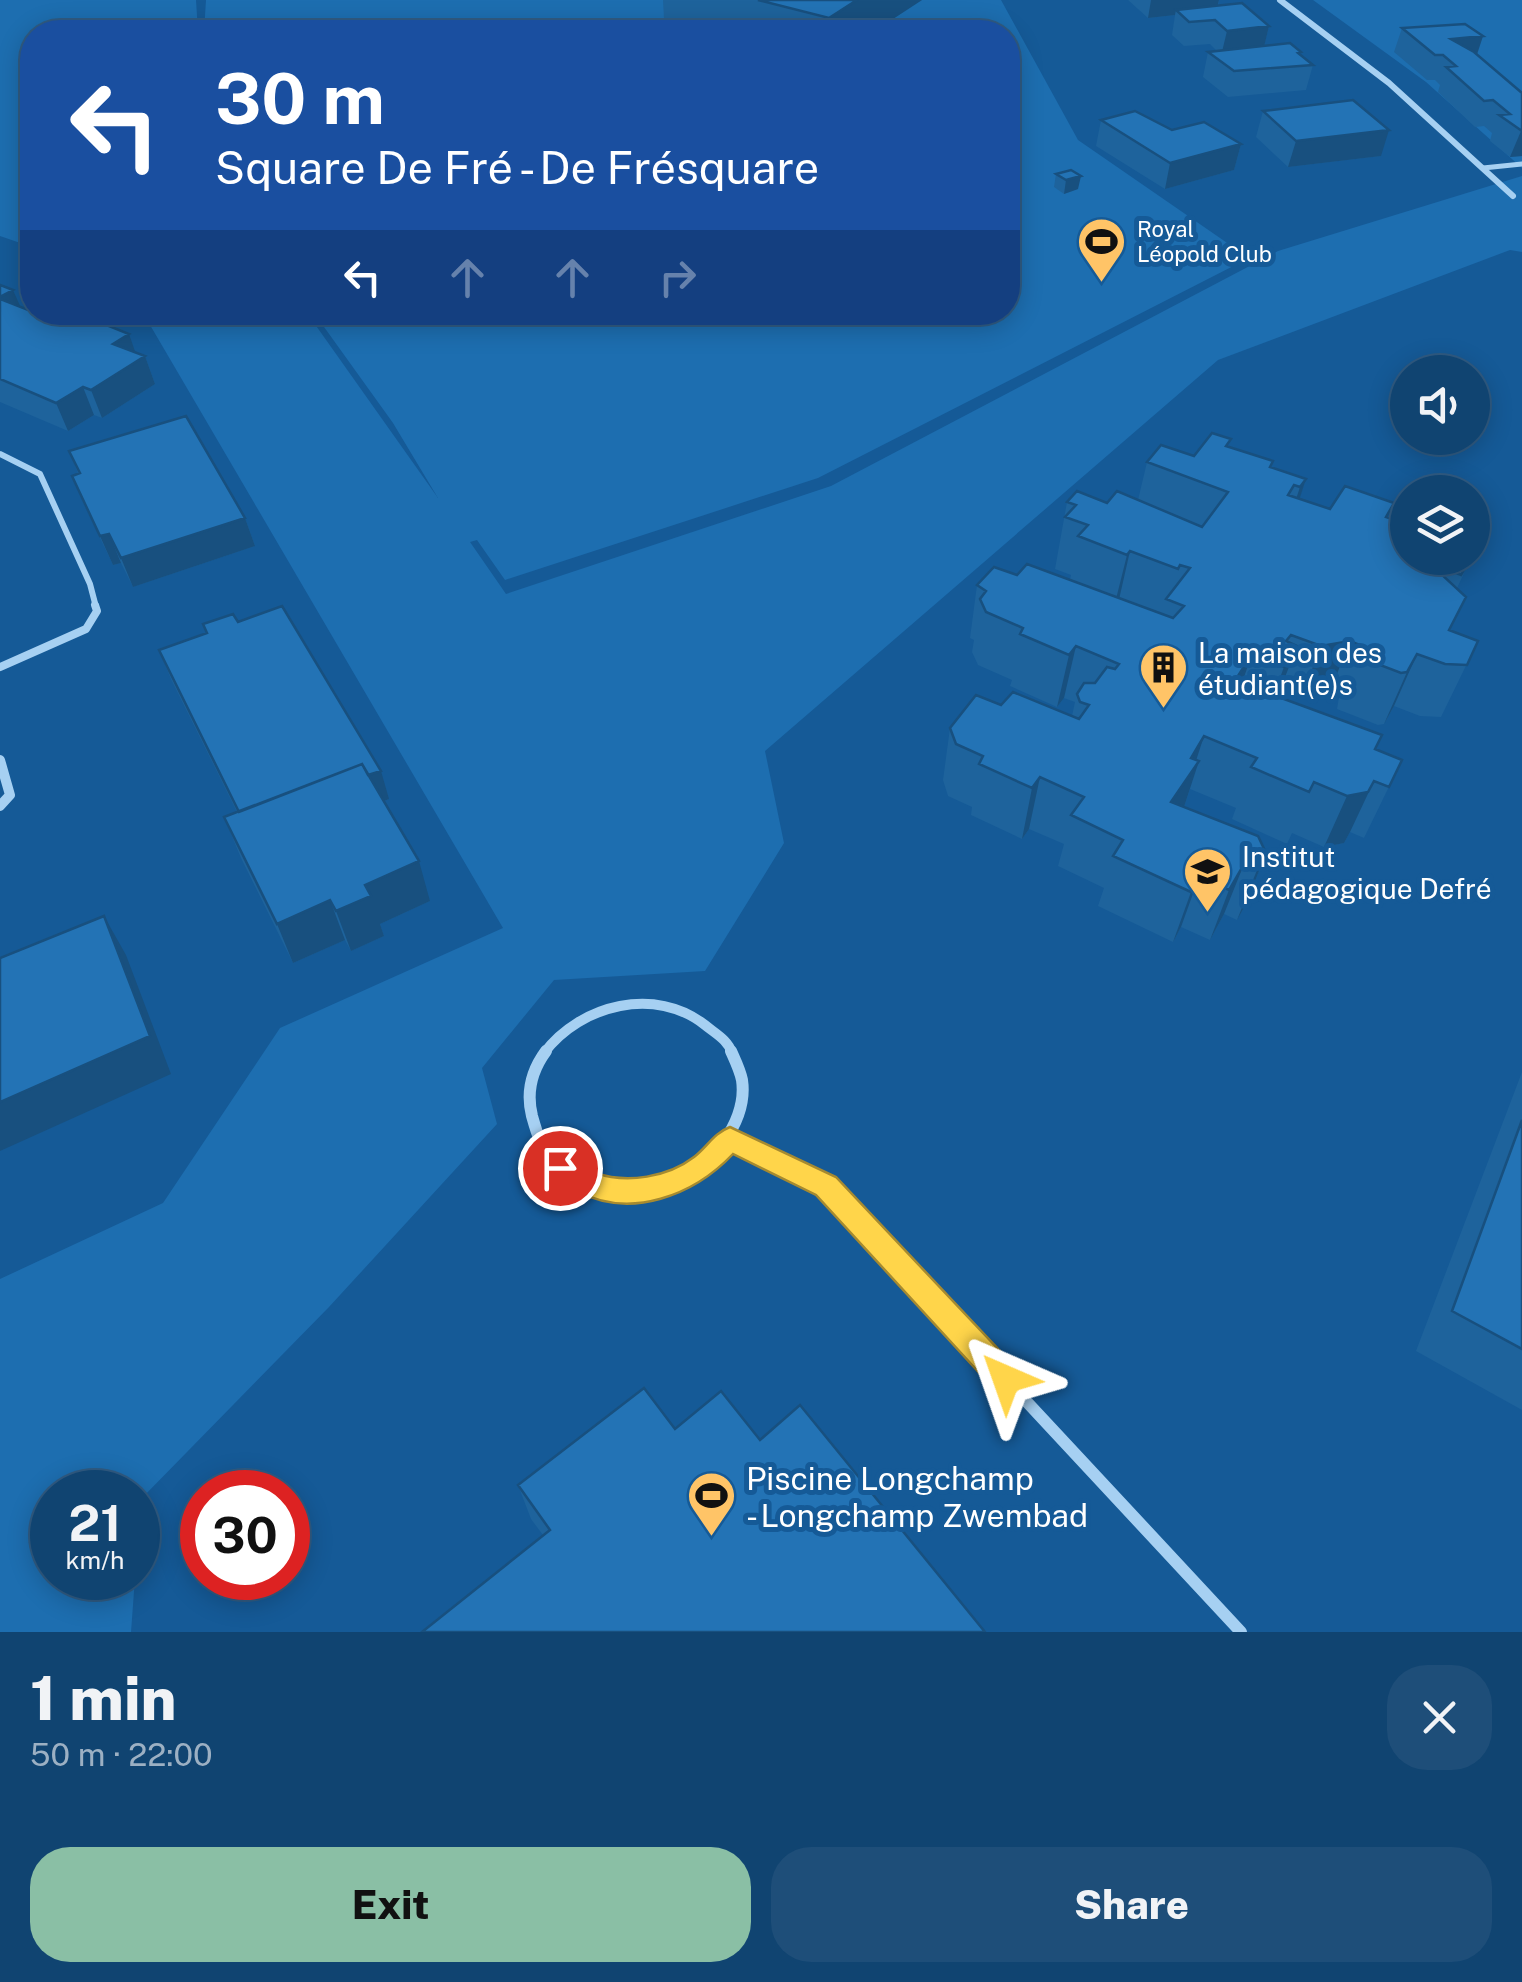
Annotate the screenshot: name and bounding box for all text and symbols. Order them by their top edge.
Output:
text: 30 m [215,57,385,140]
icon: left [50,60,180,190]
text: Square De Fré - De Frésquare [215,141,819,194]
sports icon: Royal Léopold Club [1076,216,1128,284]
place label: Royal Léopold Club [1137,216,1272,267]
icon: left [335,250,390,305]
icon: ahead [440,250,495,305]
icon: ahead [545,250,600,305]
icon: right [650,250,705,305]
map controls [1390,355,1490,575]
button: sound [1390,355,1490,455]
button: layers [1390,475,1490,575]
place label: La maison des étudiant(e)s [1198,636,1382,701]
building icon: La maison des étudiant(e)s [1137,642,1189,710]
place label: Institut pédagogique Defré [1242,840,1492,905]
school or university icon: Institut pédagogique Defré [1181,846,1233,914]
pin [518,1126,603,1211]
icon: arrive [533,1141,588,1196]
position arrow [954,1327,1058,1431]
place label: Piscine Longchamp - Longchamp Zwembad [746,1460,1088,1534]
speed limit sign: 30 [180,1470,310,1600]
sports icon: Piscine Longchamp - Longchamp Zwembad [685,1470,737,1538]
text: 21 [68,1493,122,1552]
text: km/h [66,1545,124,1575]
text: 1 min [30,1663,177,1734]
button: close [1387,1665,1492,1770]
text: 50 m · 22:00 [30,1736,213,1773]
button: Exit [30,1847,751,1962]
button: Share [771,1847,1492,1962]

